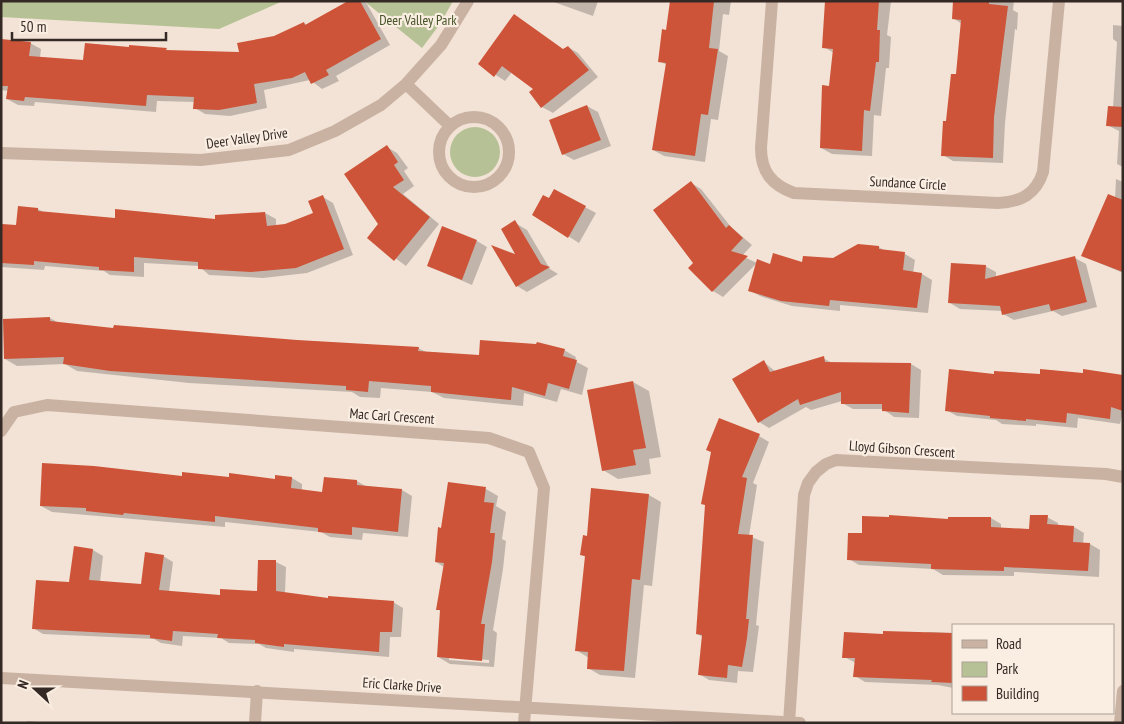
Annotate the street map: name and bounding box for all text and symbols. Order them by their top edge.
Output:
scale bar [12,10,166,42]
park label: Deer Valley Park [379,11,457,29]
text: 50 m [20,17,46,36]
street label: Deer Valley Drive [205,123,289,153]
street label: Sundance Circle [869,172,947,194]
street label: Mac Carl Crescent [349,404,435,428]
street label: Lloyd Gibson Crescent [848,436,956,462]
legend [952,624,1114,714]
text: Road [996,634,1022,653]
text: Park [996,659,1018,678]
north arrow [10,664,60,714]
street label: Eric Clarke Drive [362,673,442,697]
text: N [13,678,33,691]
text: Building [996,684,1039,703]

